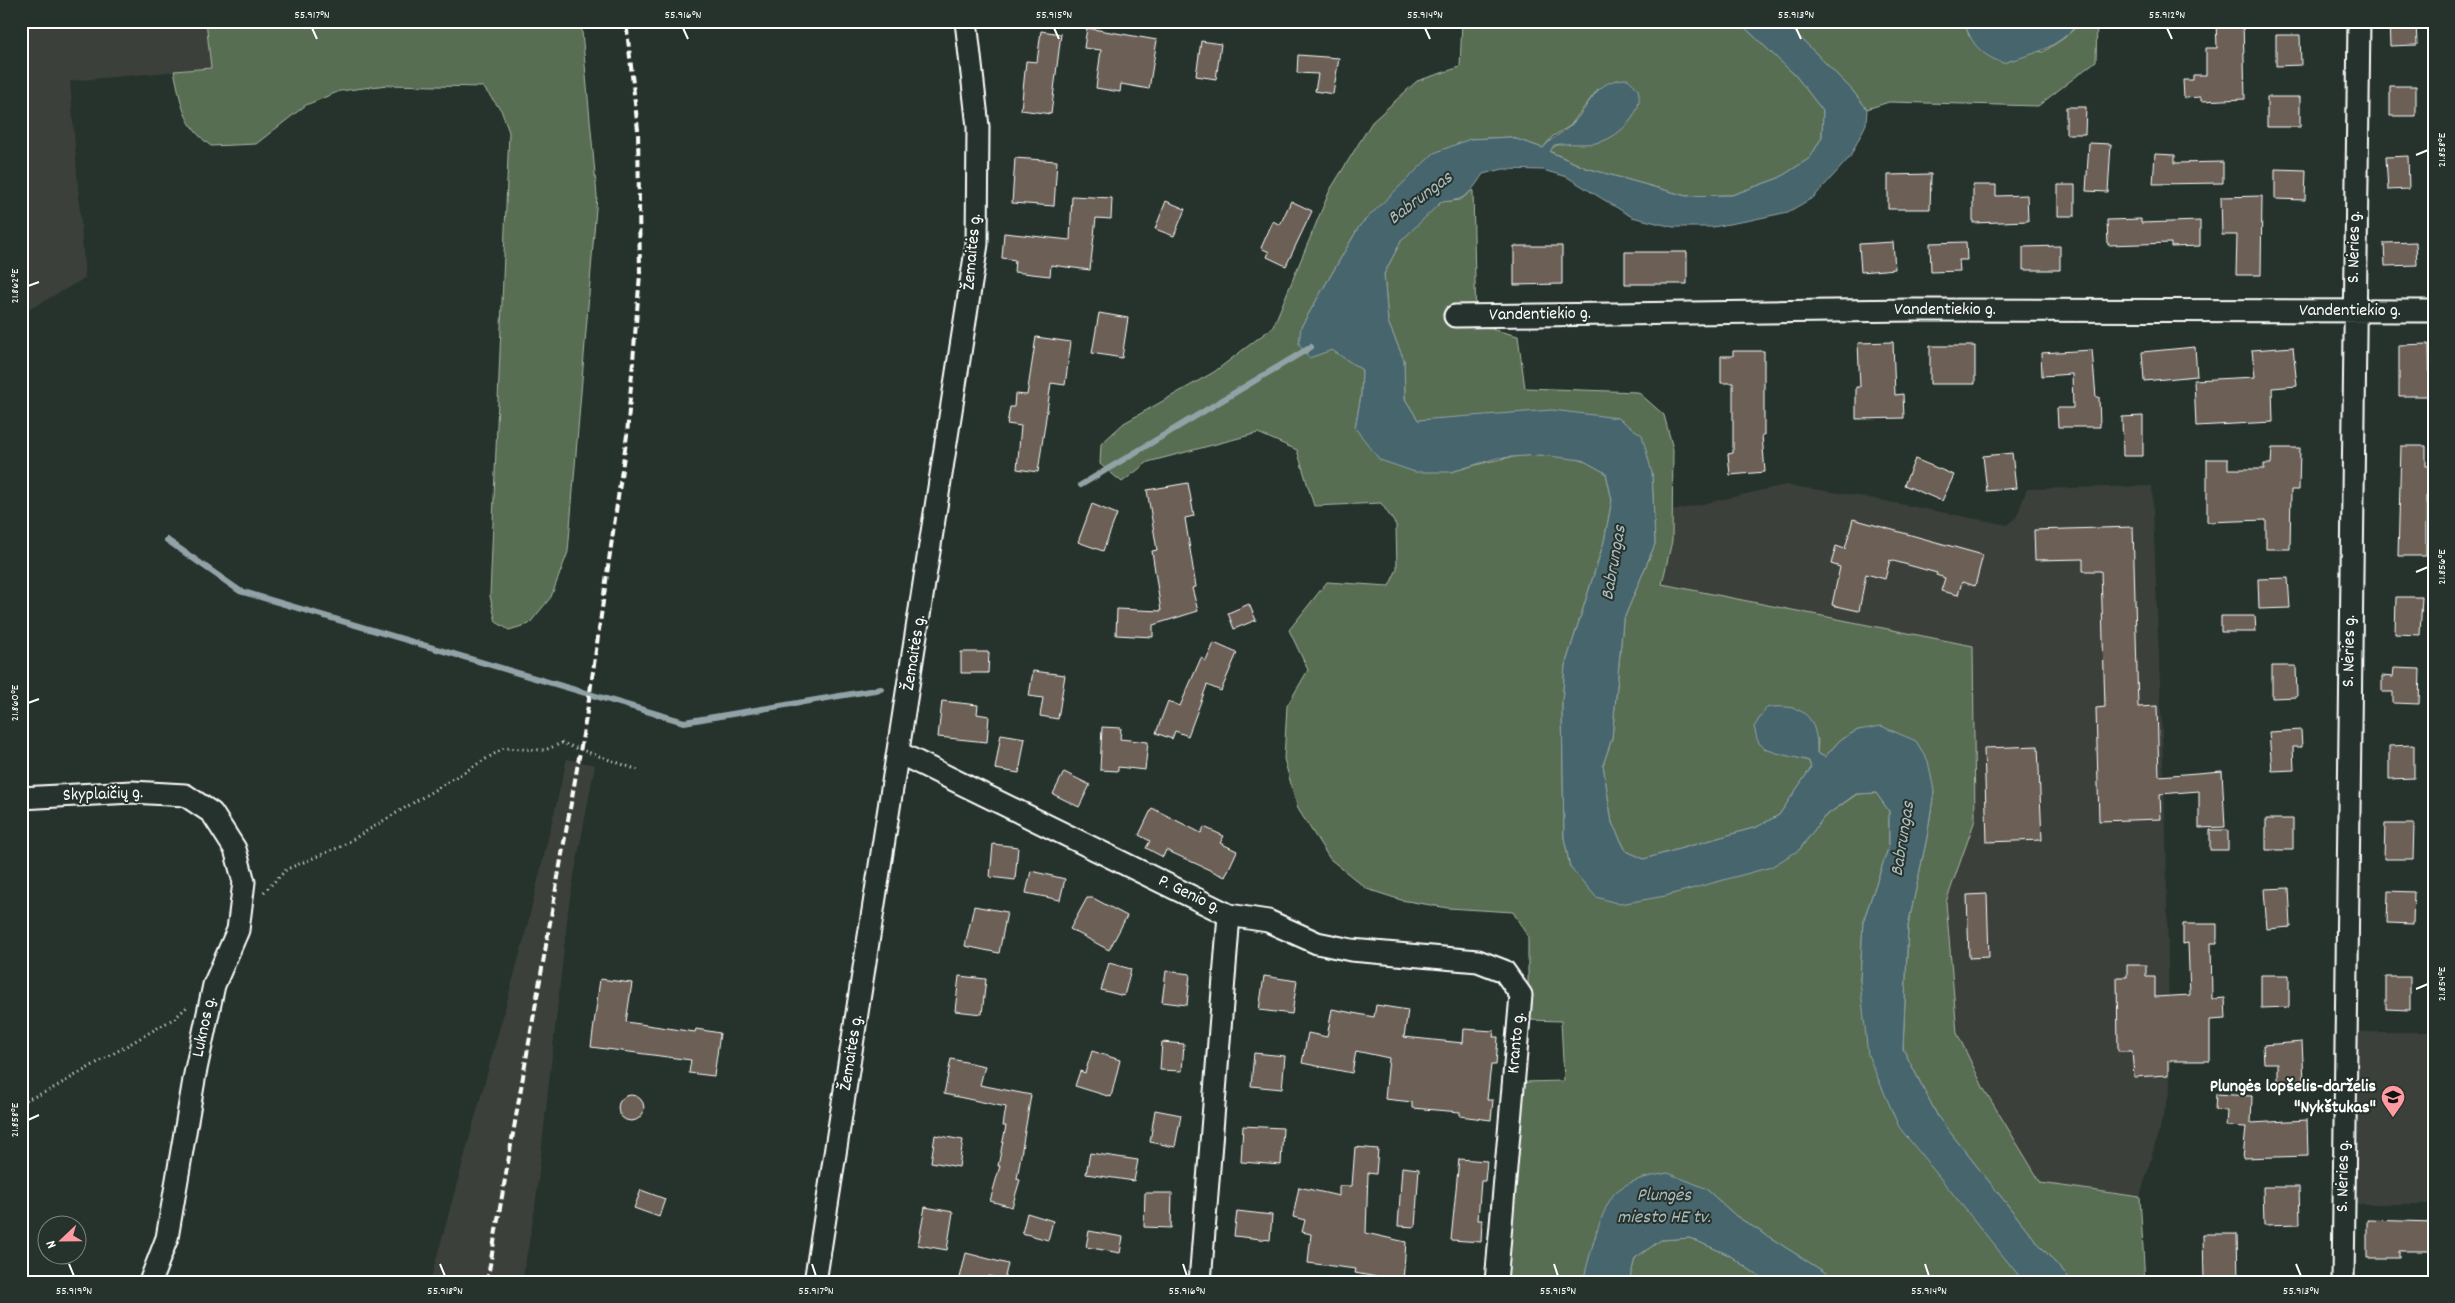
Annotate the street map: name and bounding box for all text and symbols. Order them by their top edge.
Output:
text: 55.917°N [294,7,330,24]
text: 55.916°N [665,7,702,24]
text: 55.915°N [1036,7,1072,24]
text: 55.914°N [1407,7,1443,24]
text: 55.913°N [1778,7,1814,24]
text: 55.912°N [2149,7,2185,24]
text: 21.858°E [2434,132,2451,167]
water label: Babrungas [1383,165,1460,232]
street label: S. Nėries g. [2342,211,2368,283]
street label: Žemaitės g. [957,213,989,291]
text: 21.862°E [7,268,24,304]
street label: Vandentiekio g. [1894,298,1996,323]
street label: Vandentiekio g. [2299,299,2401,324]
street label: Vandentiekio g. [1489,302,1591,328]
water label: Babrungas [1595,523,1635,602]
text: 21.856°E [2434,549,2451,585]
street label: Žemaitės g. [897,613,933,693]
street label: S. Nėries g. [2337,615,2363,687]
text: 21.860°E [7,684,24,721]
street label: Skyplaičių g. [62,781,144,809]
water label: Babrungas [1885,799,1923,878]
street label: P. Genio g. [1153,869,1225,921]
text: 21.854°E [2434,966,2451,1001]
street label: Luknos g. [186,994,224,1060]
street label: Kranto g. [1502,1011,1532,1075]
street label: Žemaitės g. [834,1013,870,1093]
place label: Plungės lopšelis-darželis "Nykštukas" [2210,1075,2376,1121]
school or university icon: Plungės lopšelis-darželis "Nykštukas" [2380,1084,2406,1118]
text: 21.858°E [7,1102,24,1137]
street label: S. Nėries g. [2331,1140,2357,1212]
water label: Plungės miesto HE tv. [1617,1183,1711,1232]
north arrow [38,1216,88,1266]
text: N [41,1237,62,1251]
text: 55.919°N [56,1283,92,1300]
text: 55.918°N [427,1283,463,1300]
text: 55.917°N [798,1283,834,1300]
text: 55.916°N [1169,1283,1206,1300]
text: 55.915°N [1540,1283,1576,1300]
text: 55.914°N [1911,1283,1947,1300]
text: 55.913°N [2283,1283,2319,1300]

